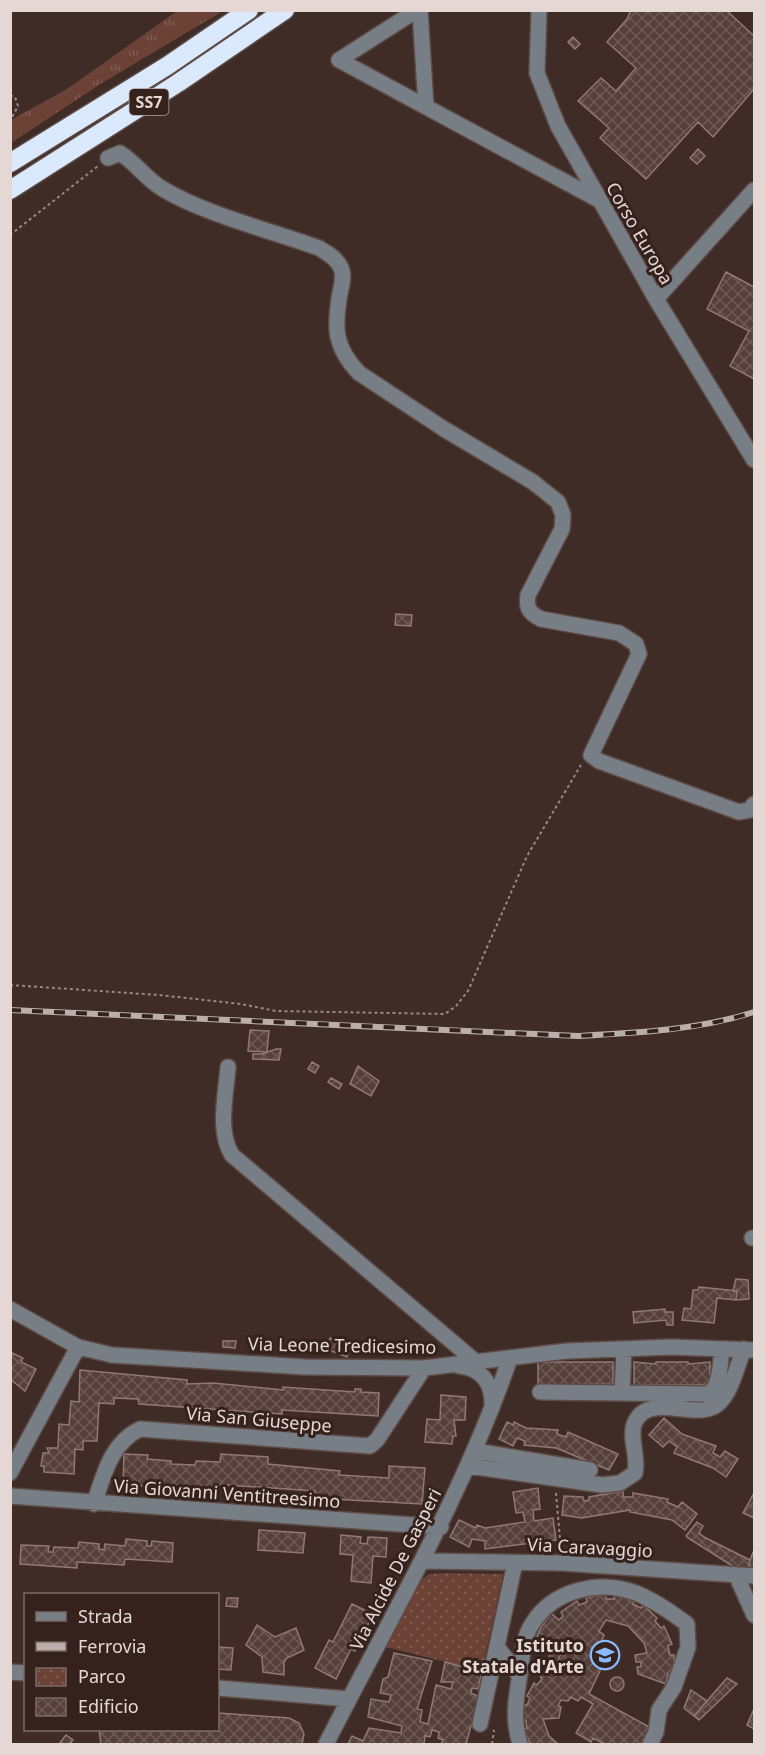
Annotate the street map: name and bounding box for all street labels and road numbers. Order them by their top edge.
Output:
road number: SS7 [130,89,168,115]
street label: Corso Europa [601,178,679,288]
street label: Via Leone Tredicesimo [248,1331,436,1359]
street label: Via San Giuseppe [185,1401,333,1437]
street label: Via Giovanni Ventitreesimo [113,1473,341,1513]
street label: Via Alcide De Gasperi [344,1484,446,1654]
street label: Via Caravaggio [527,1532,653,1562]

